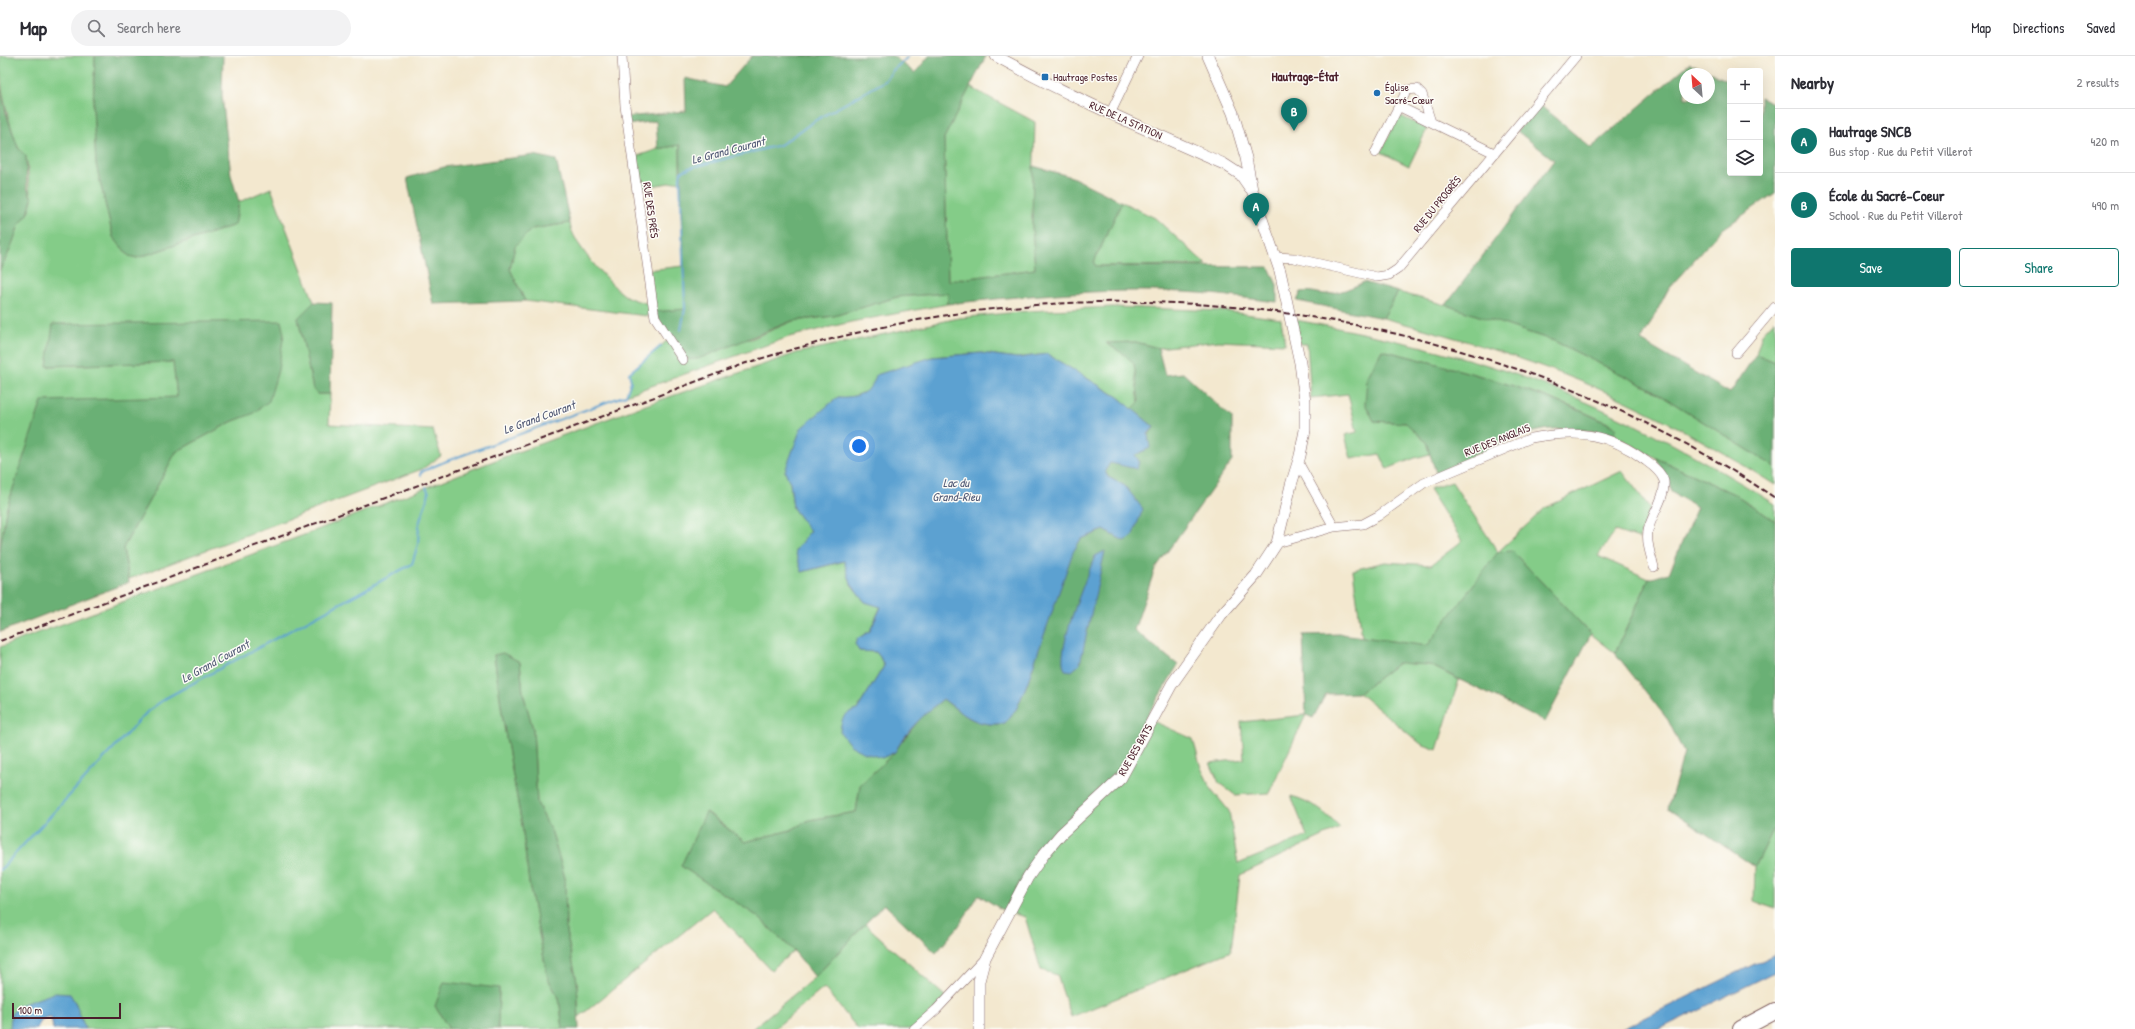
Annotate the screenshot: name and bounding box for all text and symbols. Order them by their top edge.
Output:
search box [71,10,351,46]
text: Map [20,15,47,41]
icon: search [85,17,107,39]
text: Search here [117,17,181,38]
text: Map [1971,18,1991,37]
text: Directions [2013,18,2064,37]
text: Saved [2086,18,2115,37]
district label: Hautrage-État [1272,67,1339,86]
north arrow [1679,68,1715,104]
map controls [1727,68,1763,176]
button: + [1727,68,1763,104]
place label: Hautrage Postes [1053,70,1117,84]
text: Nearby [1791,71,1834,94]
marker: Hautrage Postes [1040,72,1050,82]
text: 2 results [2077,73,2119,91]
place label: Église Sacré-Cœur [1385,80,1435,107]
marker: Église Sacré-Cœur [1372,88,1382,98]
street label: RUE DE LA STATION [1087,98,1165,142]
pin: B [1281,98,1307,131]
button: − [1727,104,1763,140]
text: Hautrage SNCB [1829,121,1912,142]
water label: Le Grand Courant [690,132,768,168]
text: A [1801,132,1807,150]
text: 420 m [2090,132,2119,150]
button: layers [1727,140,1763,176]
text: Bus stop · Rue du Petit Villerot [1829,142,1972,160]
street label: RUE DU PROGRÈS [1410,173,1464,235]
street label: RUE DES PRÉS [640,181,662,239]
text: École du Sacré-Coeur [1829,185,1945,206]
pin: A [1243,193,1269,226]
text: B [1801,196,1807,214]
text: 490 m [2092,196,2119,214]
text: School · Rue du Petit Villerot [1829,206,1963,224]
button: Save [1791,248,1951,287]
button: Share [1959,248,2119,287]
water label: Le Grand Courant [501,396,579,438]
street label: RUE DES ANGLAIS [1462,420,1532,460]
your location [849,436,869,456]
water label: Lac du Grand-Rieu [932,474,981,505]
water label: Le Grand Courant [178,634,254,687]
street label: RUE DES BATS [1115,722,1155,778]
scale bar [12,1001,121,1020]
text: 100 m [18,1003,42,1017]

